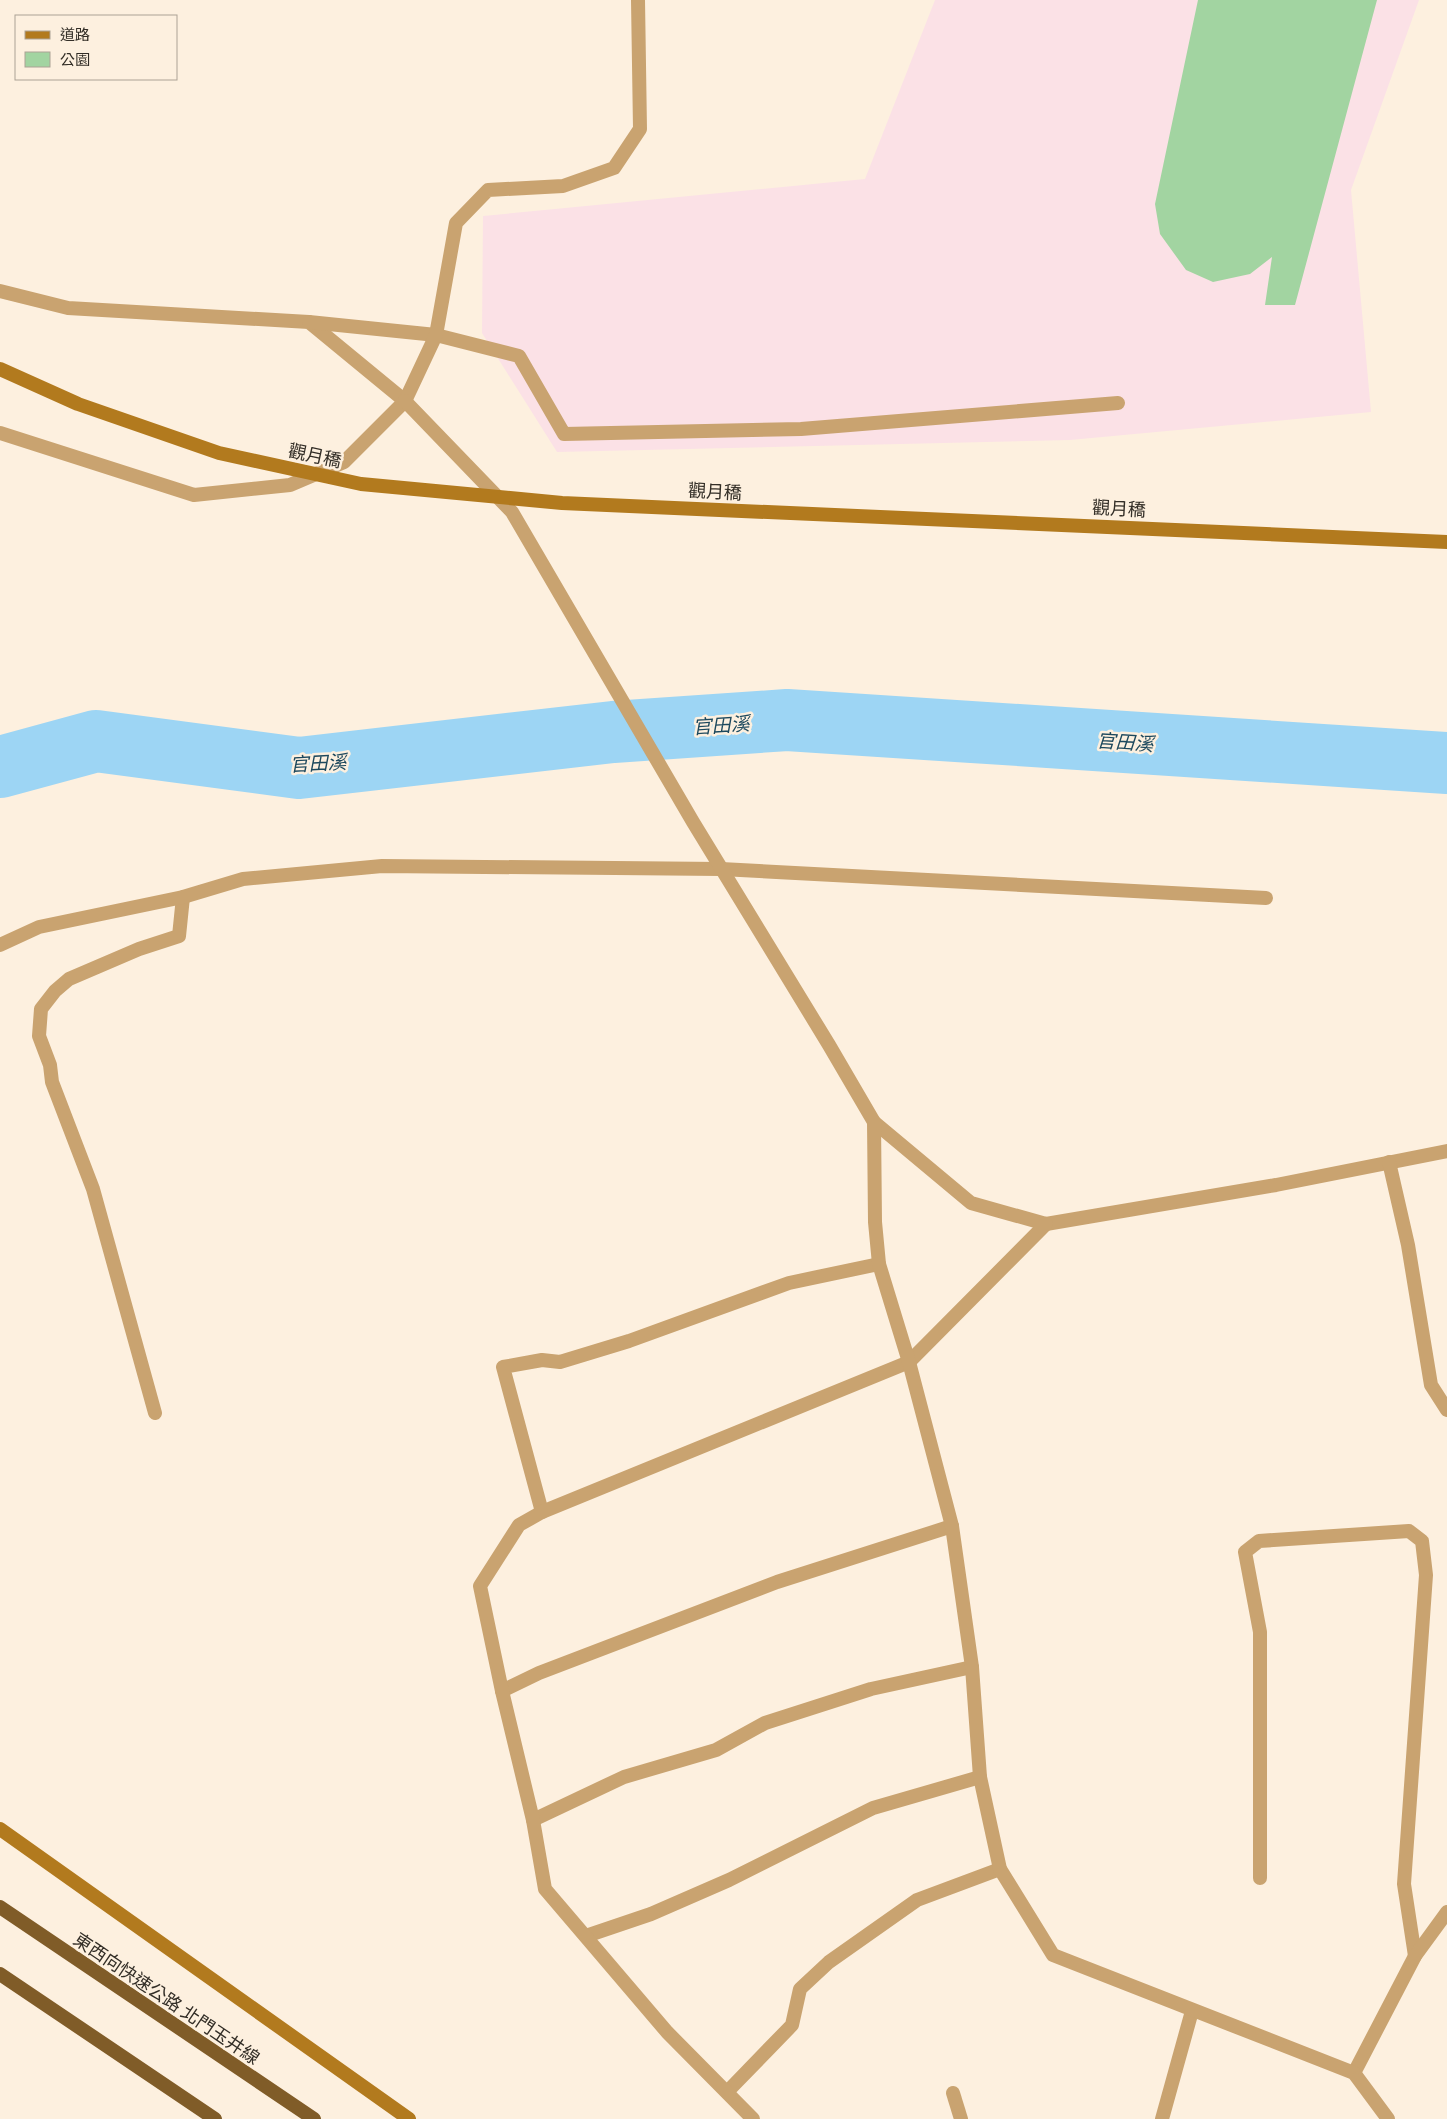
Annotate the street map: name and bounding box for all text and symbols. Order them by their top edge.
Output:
legend [15,15,178,80]
text: 道路 [60,24,90,45]
text: 公園 [60,49,90,70]
street label: 觀月穚 [286,438,344,472]
street label: 觀月穚 [687,478,743,504]
street label: 觀月穚 [1091,495,1147,521]
water label: 官田溪 [692,710,753,740]
water label: 官田溪 [1096,727,1157,757]
water label: 官田溪 [289,748,350,777]
street label: 東西向快速公路 北門玉井線 [69,1927,265,2069]

